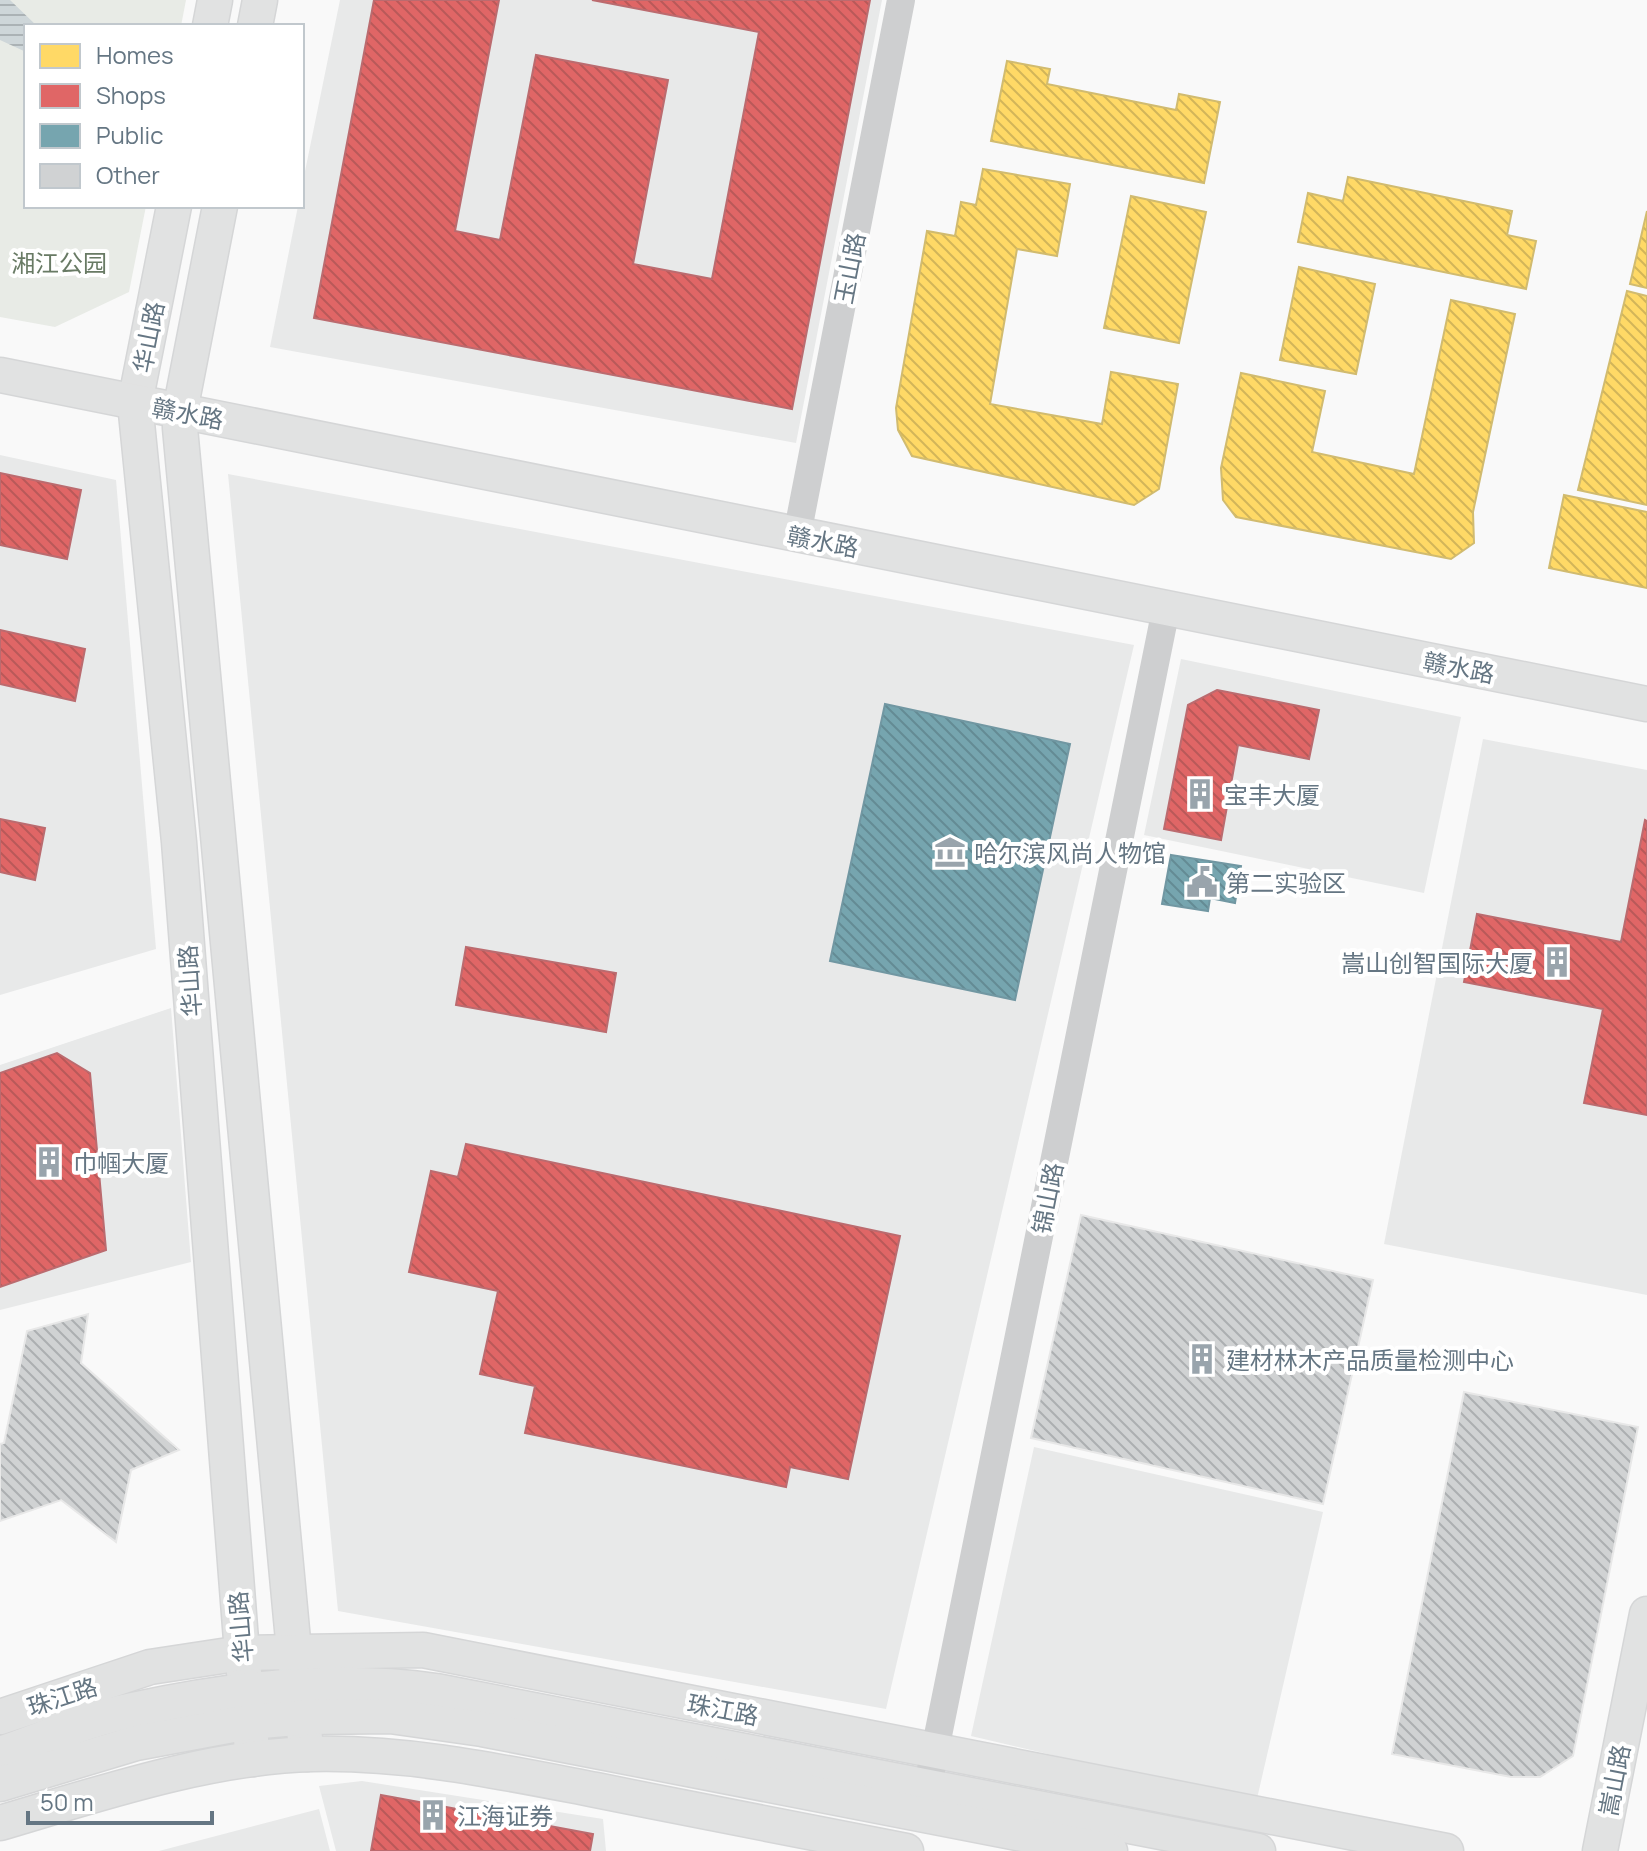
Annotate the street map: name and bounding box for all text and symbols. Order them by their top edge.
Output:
legend [24,24,304,208]
text: Homes [96,38,174,71]
text: Shops [96,78,166,111]
text: Public [96,118,163,151]
text: Other [96,158,160,191]
street label: 玉山路 [826,230,872,306]
park label: 湘江公园 [11,246,107,279]
street label: 华山路 [125,299,171,375]
street label: 赣水路 [150,390,226,436]
street label: 赣水路 [785,518,861,564]
street label: 赣水路 [1421,644,1497,690]
building icon: 宝丰大厦 [1183,777,1217,811]
place label: 宝丰大厦 [1224,778,1320,811]
museum icon: 哈尔滨风尚人物馆 [933,835,967,869]
place label: 哈尔滨风尚人物馆 [974,836,1166,869]
public building icon: 第二实验区 [1185,865,1219,899]
place label: 第二实验区 [1226,866,1346,899]
street label: 华山路 [170,944,208,1018]
building icon: 嵩山创智国际大厦 [1540,945,1574,979]
place label: 嵩山创智国际大厦 [1341,946,1533,979]
building icon: 巾帼大厦 [32,1145,66,1179]
place label: 巾帼大厦 [73,1146,169,1179]
street label: 锦山路 [1024,1160,1070,1236]
building icon: 建材林木产品质量检测中心 [1185,1342,1219,1376]
place label: 建材林木产品质量检测中心 [1226,1343,1514,1376]
street label: 华山路 [220,1590,260,1664]
street label: 珠江路 [23,1669,101,1723]
street label: 珠江路 [685,1686,761,1732]
street label: 嵩山路 [1591,1742,1637,1818]
scale bar [28,1775,212,1825]
text: 50 m [40,1785,94,1818]
building icon: 江海证券 [416,1798,450,1832]
place label: 江海证券 [457,1799,553,1832]

